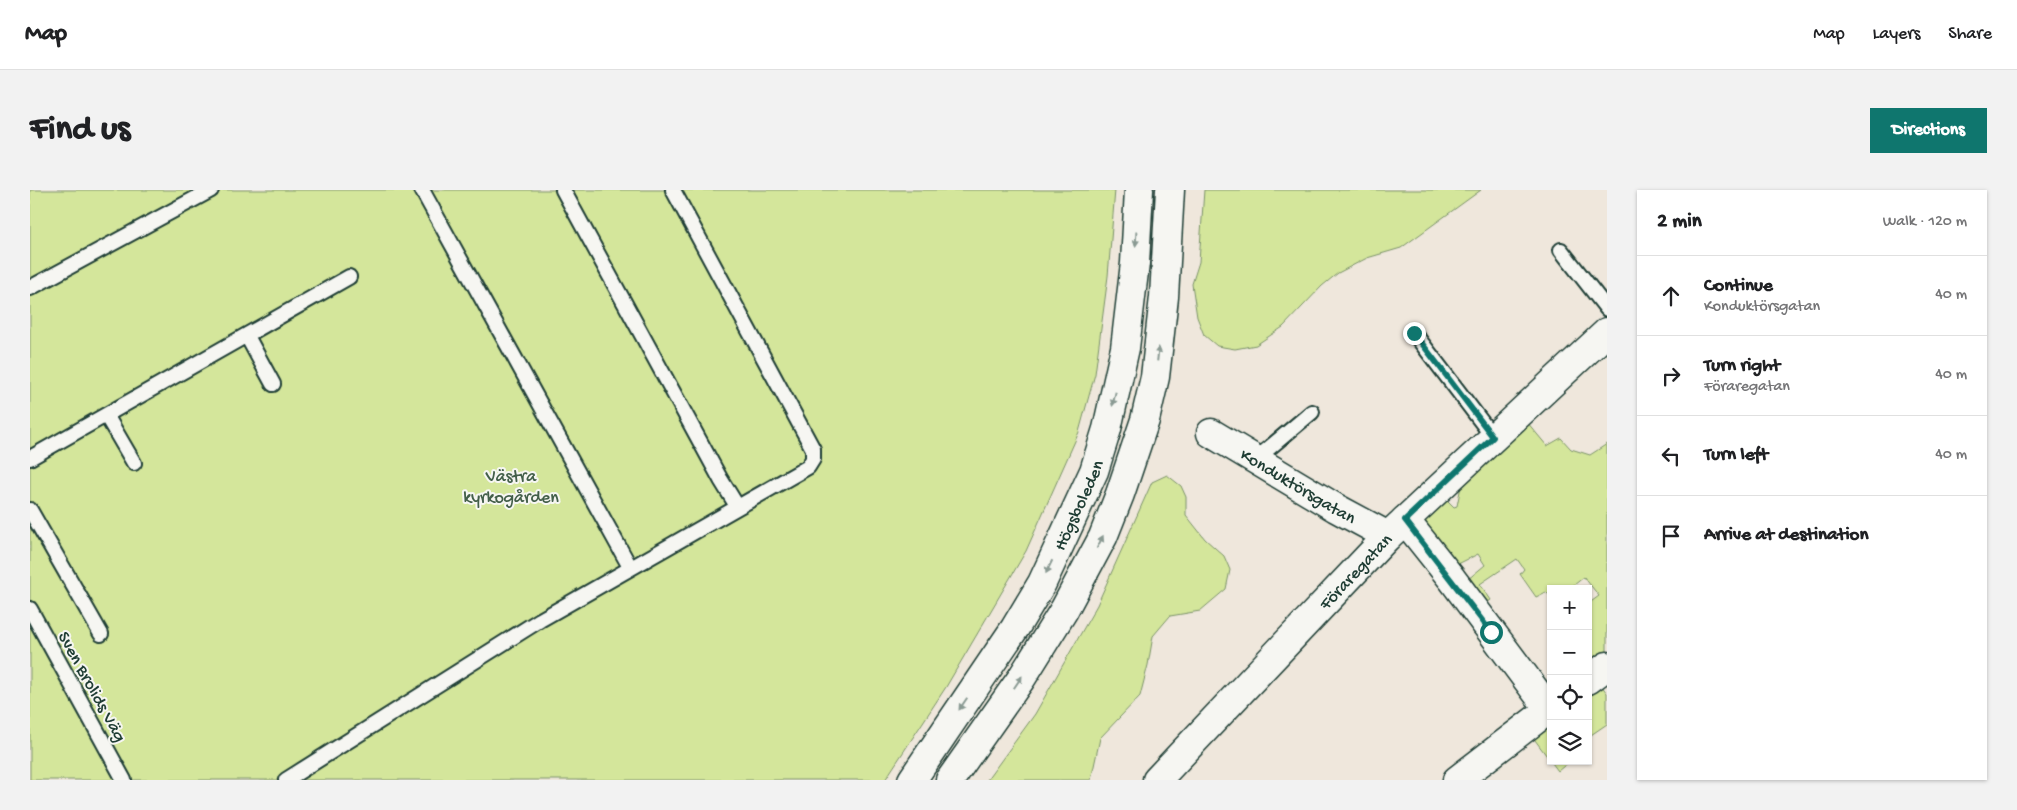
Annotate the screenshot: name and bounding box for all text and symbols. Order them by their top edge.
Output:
text: Map [25,20,67,49]
text: Map [1813,24,1845,45]
text: Layers [1873,24,1920,45]
text: Share [1948,24,1992,45]
button: Directions [1870,108,1987,153]
text: Find us [30,110,130,151]
text: 2 min [1657,210,1702,235]
text: Walk · 120 m [1883,213,1967,232]
one-way arrow [1132,231,1140,247]
text: Continue [1704,275,1773,298]
icon: ahead [1657,282,1685,310]
text: 40 m [1935,286,1967,305]
text: Konduktörsgatan [1704,298,1820,317]
route end [1403,322,1426,345]
one-way arrow [1154,346,1162,362]
text: Turn right [1704,355,1780,378]
icon: right [1657,362,1685,390]
text: 40 m [1935,366,1967,385]
text: Föraregatan [1704,378,1790,397]
one-way arrow [1110,392,1118,407]
icon: left [1657,442,1685,470]
text: Turn left [1704,444,1768,467]
street label: Konduktörsgatan [1236,445,1359,530]
text: 40 m [1935,446,1967,465]
street label: Högsboleden [1050,458,1110,555]
park label: Västra kyrkogården [463,467,559,509]
icon: arrive [1657,522,1685,550]
text: Arrive at destination [1704,524,1868,547]
street label: Föraregatan [1315,530,1398,616]
one-way arrow [1096,535,1104,549]
one-way arrow [1045,560,1053,574]
map controls [1547,585,1592,765]
button: + [1547,585,1592,630]
route start [1480,621,1503,644]
street label: Sven Brolids Väg [52,628,130,746]
button: − [1547,630,1592,675]
button: locate [1547,675,1592,720]
one-way arrow [1013,676,1023,689]
one-way arrow [958,697,968,711]
button: layers [1547,720,1592,765]

